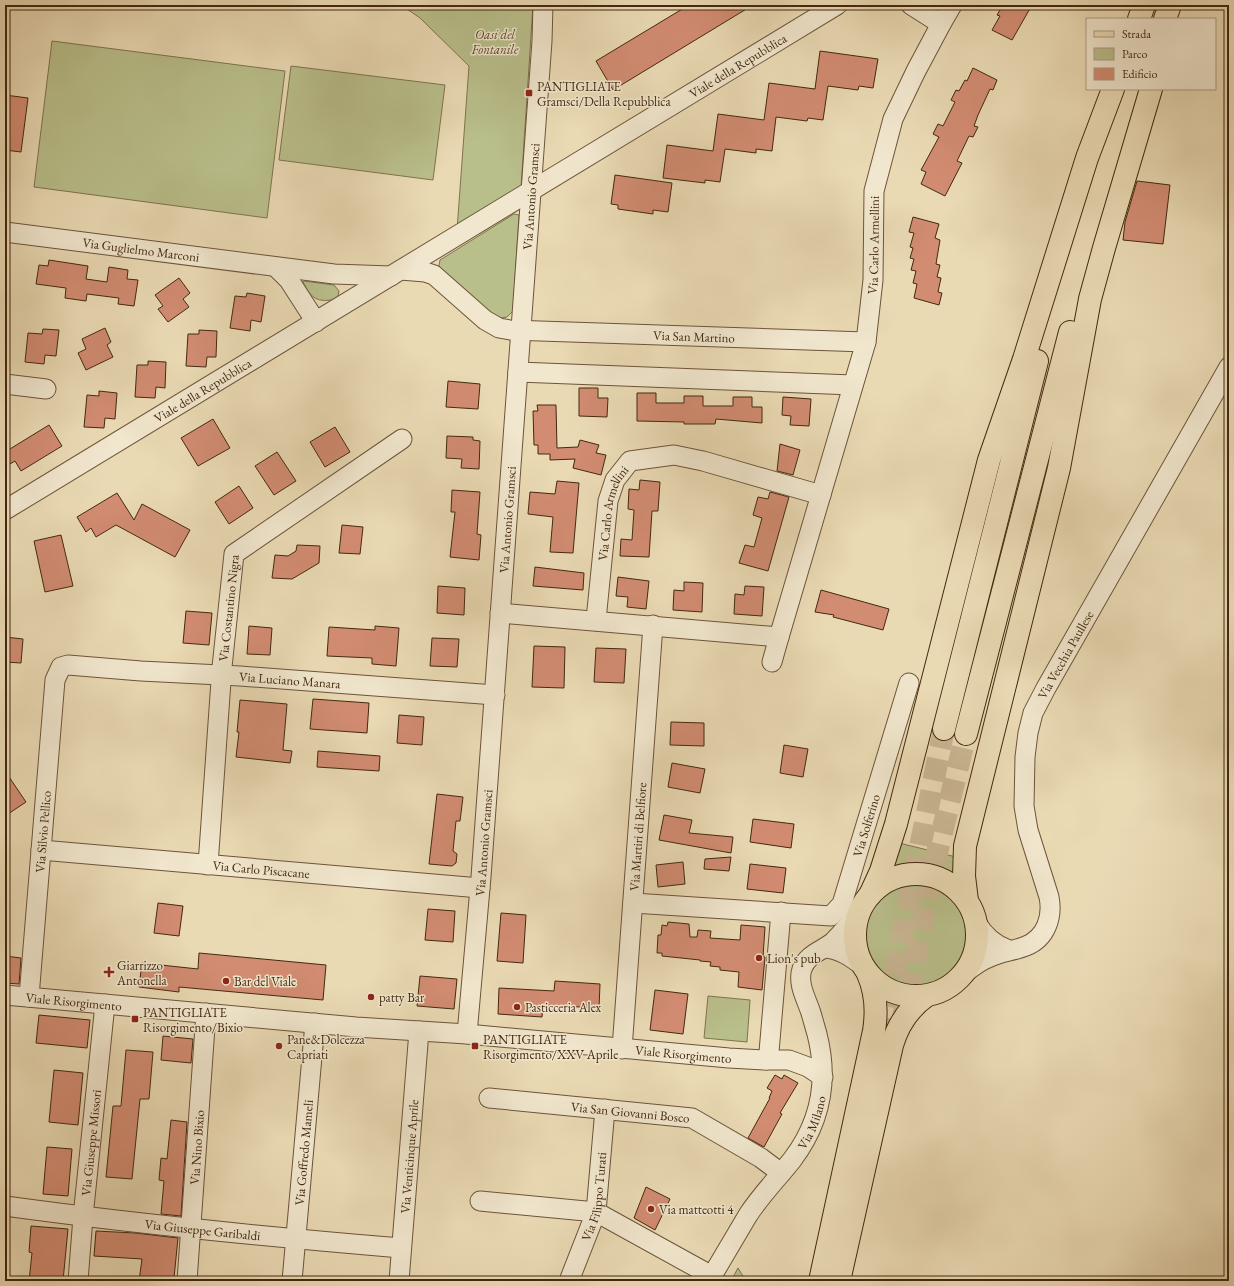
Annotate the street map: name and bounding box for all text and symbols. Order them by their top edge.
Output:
legend [1086,18,1216,90]
park label: Oasi del Fontanile [471,26,519,58]
text: Strada [1122,26,1151,42]
street label: Viale della Repubblica [686,29,790,101]
text: Parco [1122,46,1147,62]
text: Edificio [1122,66,1158,82]
place label: PANTIGLIATE Gramsci/Della Repubblica [537,78,671,110]
marker: PANTIGLIATE Gramsci/Della Repubblica [524,88,534,98]
street label: Via Antonio Gramsci [518,143,543,250]
street label: Via Carlo Armellini [863,196,882,295]
street label: Via Guglielmo Marconi [81,233,200,265]
street label: Via San Martino [653,326,735,346]
street label: Viale della Repubblica [151,354,255,426]
street label: Via Carlo Armellini [594,462,632,561]
street label: Via Antonio Gramsci [495,466,519,573]
street label: Via Costantino Nigra [214,553,242,662]
street label: Via Vecchia Paullese [1033,607,1097,702]
street label: Via Luciano Manara [238,667,342,692]
street label: Via Martiri di Belfiore [625,782,650,891]
street label: Via Antonio Gramsci [471,789,496,897]
street label: Via Silvio Pellico [31,790,54,873]
street label: Via Solferino [848,792,883,859]
street label: Via Carlo Piscacane [212,856,310,882]
place label: Lion's pub [767,950,821,967]
marker: Lion's pub [754,953,764,963]
place label: Giarrizzo Antonella [116,957,168,989]
marker: Giarrizzo Antonella [104,967,114,977]
place label: Bar del Viale [234,973,296,990]
marker: Bar del Viale [221,976,231,986]
street label: Viale Risorgimento [25,988,123,1014]
place label: patty Bar [379,989,425,1006]
marker: patty Bar [366,992,376,1002]
place label: Pasticceria Alex [525,999,602,1016]
marker: Pasticceria Alex [512,1002,522,1012]
place label: PANTIGLIATE Risorgimento/Bixio [143,1004,243,1036]
marker: PANTIGLIATE Risorgimento/Bixio [130,1014,140,1024]
place label: Pane&Dolcezza Capriati [287,1031,366,1063]
place label: PANTIGLIATE Risorgimento/XXV Aprile [483,1031,618,1063]
marker: Pane&Dolcezza Capriati [274,1041,284,1051]
marker: PANTIGLIATE Risorgimento/XXV Aprile [470,1041,480,1051]
street label: Viale Risorgimento [635,1041,732,1067]
street label: Via Giuseppe Missori [77,1089,105,1197]
street label: Via Milano [793,1094,829,1152]
street label: Via San Giovanni Bosco [570,1098,690,1126]
street label: Via Goffredo Mameli [290,1099,317,1206]
street label: Via Venticinque Aprile [396,1099,422,1214]
street label: Via Nino Bixio [185,1109,208,1185]
street label: Via Filippo Turati [577,1151,610,1243]
place label: Via matteotti 4 [659,1201,734,1218]
marker: Via matteotti 4 [646,1204,656,1214]
street label: Via Giuseppe Garibaldi [144,1215,261,1244]

